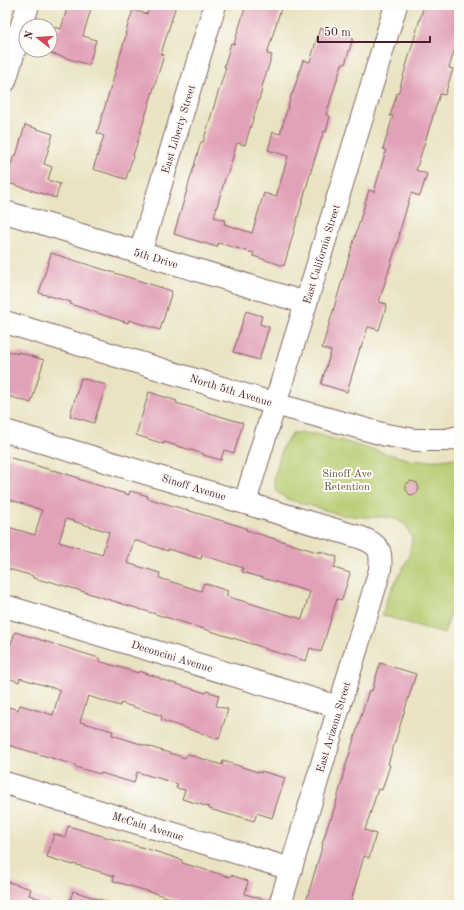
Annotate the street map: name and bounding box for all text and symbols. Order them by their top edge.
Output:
north arrow [18,18,58,58]
scale bar [318,18,430,44]
text: 50 m [324,26,351,39]
text: N [23,29,37,41]
street label: East Liberty Street [161,84,198,175]
street label: East California Street [302,203,343,306]
street label: 5th Drive [132,247,179,271]
street label: North 5th Avenue [188,374,273,409]
park label: Sinoff Ave Retention [322,469,372,493]
street label: Sinoff Avenue [160,473,227,503]
street label: Deconcini Avenue [130,640,214,675]
street label: East Arizona Street [315,680,354,774]
street label: McCain Avenue [111,811,184,843]

